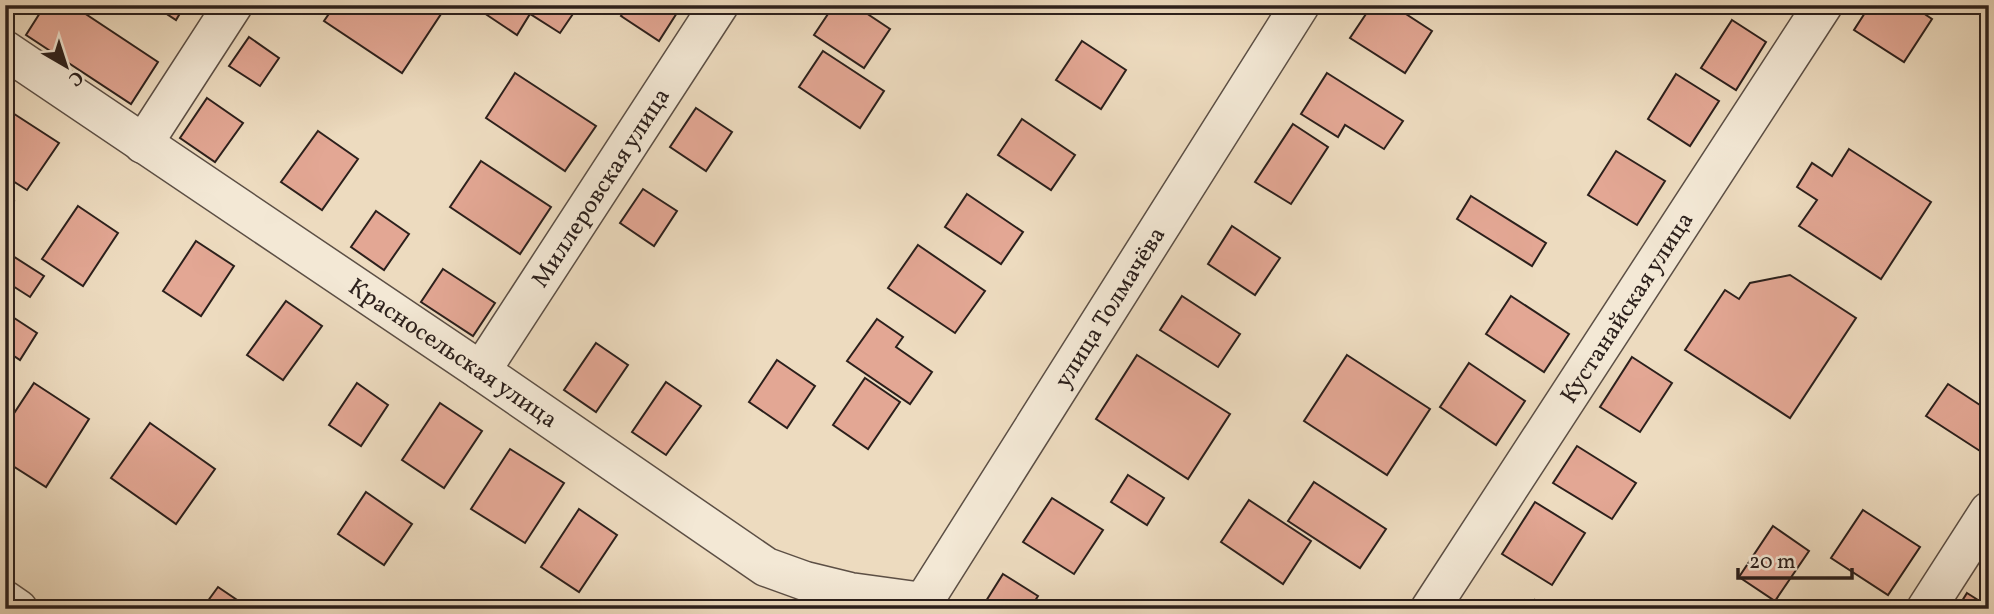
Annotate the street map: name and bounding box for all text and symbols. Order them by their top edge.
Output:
north arrow [32,32,102,102]
text: С [63,64,88,92]
street label: Миллеровская улица [525,82,680,295]
street label: Кустанайская улица [1553,206,1703,411]
street label: улица Толмачёва [1047,221,1175,395]
street label: Красносельская улица [341,271,564,438]
scale bar [1738,537,1852,581]
text: 20 m [1749,548,1795,577]

